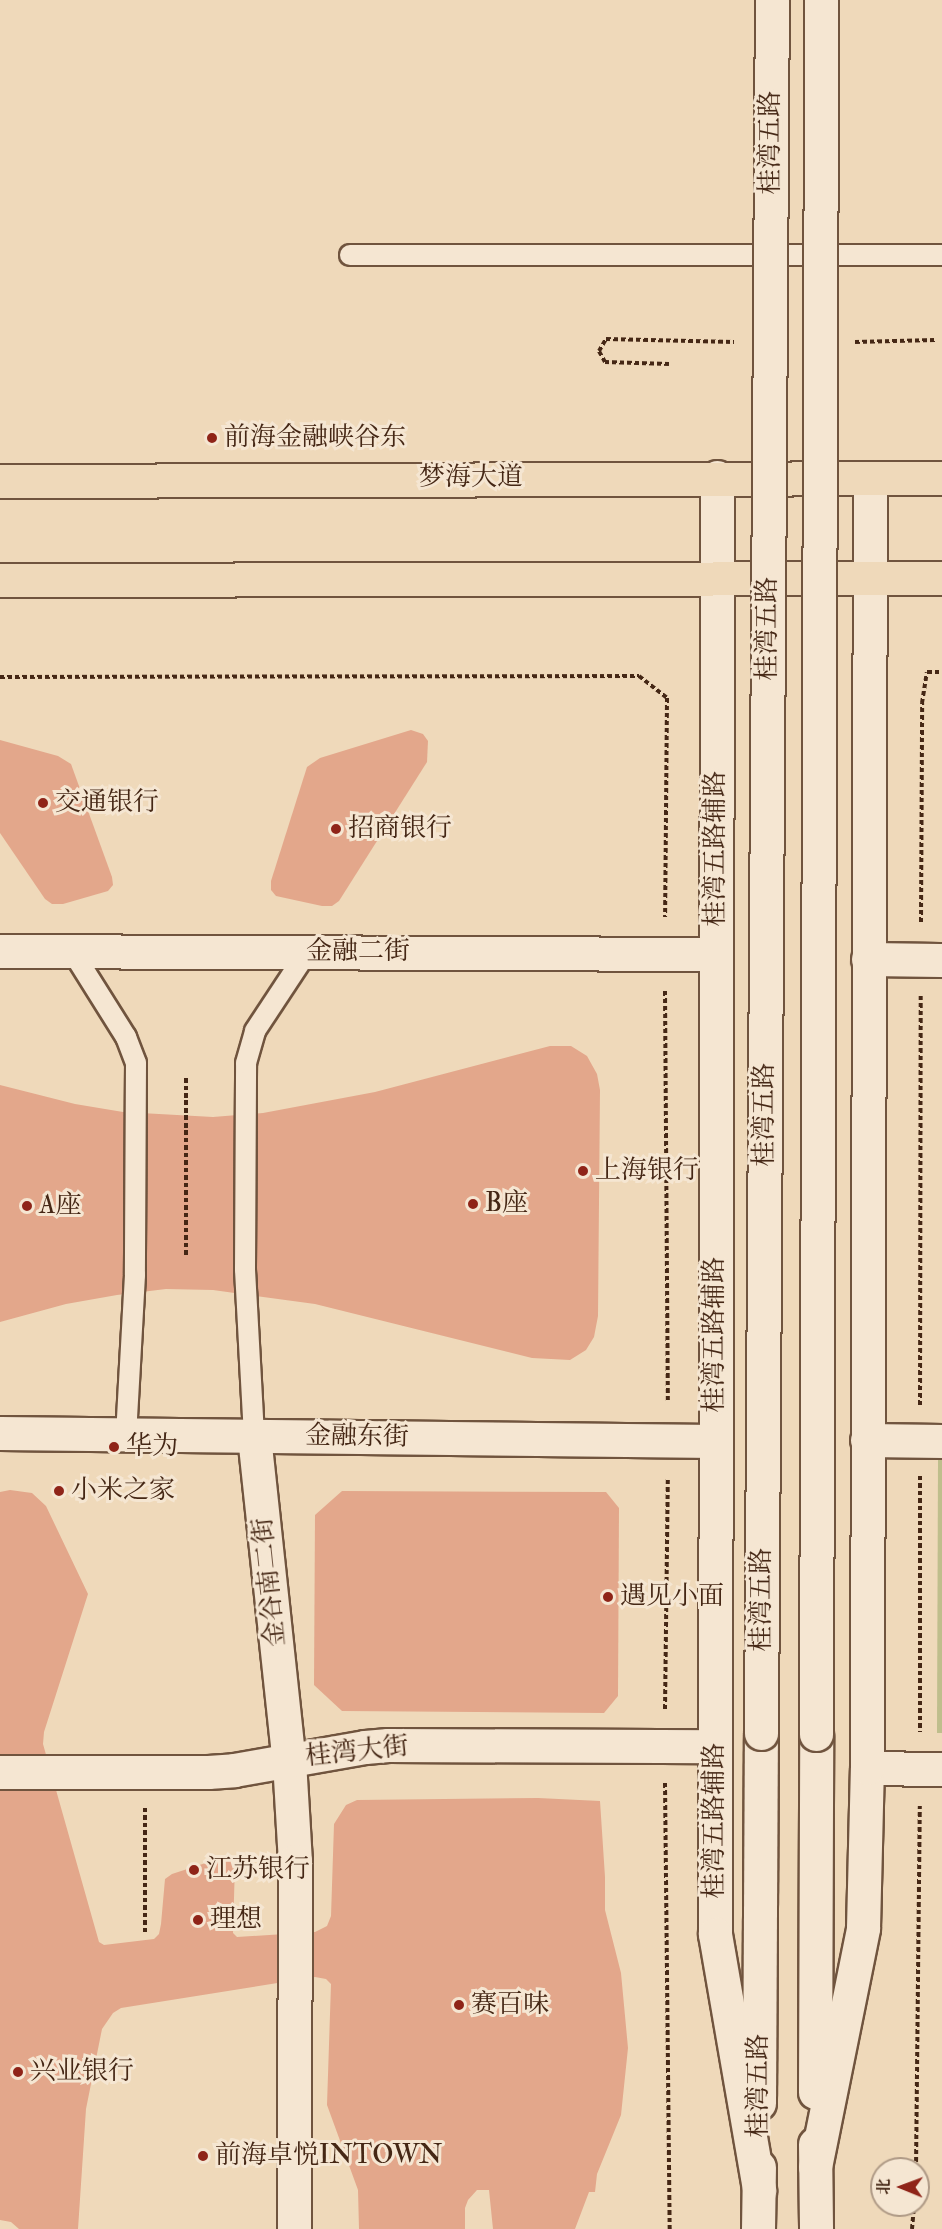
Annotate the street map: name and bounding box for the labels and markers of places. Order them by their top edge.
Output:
place label: 前海金融峡谷东 [224,422,406,454]
marker: 前海金融峡谷东 [205,431,219,445]
place label: 交通银行 [55,787,159,819]
marker: 交通银行 [36,796,50,810]
place label: 招商银行 [348,813,452,845]
marker: 招商银行 [329,822,343,836]
place label: 上海银行 [595,1155,699,1187]
marker: 上海银行 [576,1164,590,1178]
place label: B座 [485,1188,528,1220]
place label: A座 [39,1190,82,1222]
marker: B座 [466,1197,480,1211]
marker: A座 [20,1199,34,1213]
place label: 华为 [126,1431,178,1463]
marker: 华为 [107,1440,121,1454]
place label: 小米之家 [71,1475,175,1507]
marker: 小米之家 [52,1484,66,1498]
place label: 遇见小面 [620,1581,724,1613]
marker: 遇见小面 [601,1590,615,1604]
place label: 江苏银行 [206,1854,310,1886]
marker: 江苏银行 [187,1863,201,1877]
place label: 理想 [210,1904,262,1936]
marker: 理想 [191,1913,205,1927]
place label: 赛百味 [471,1989,549,2021]
marker: 赛百味 [452,1998,466,2012]
place label: 兴业银行 [30,2056,134,2088]
marker: 兴业银行 [11,2065,25,2079]
place label: 前海卓悦INTOWN [215,2140,442,2172]
marker: 前海卓悦INTOWN [196,2149,210,2163]

